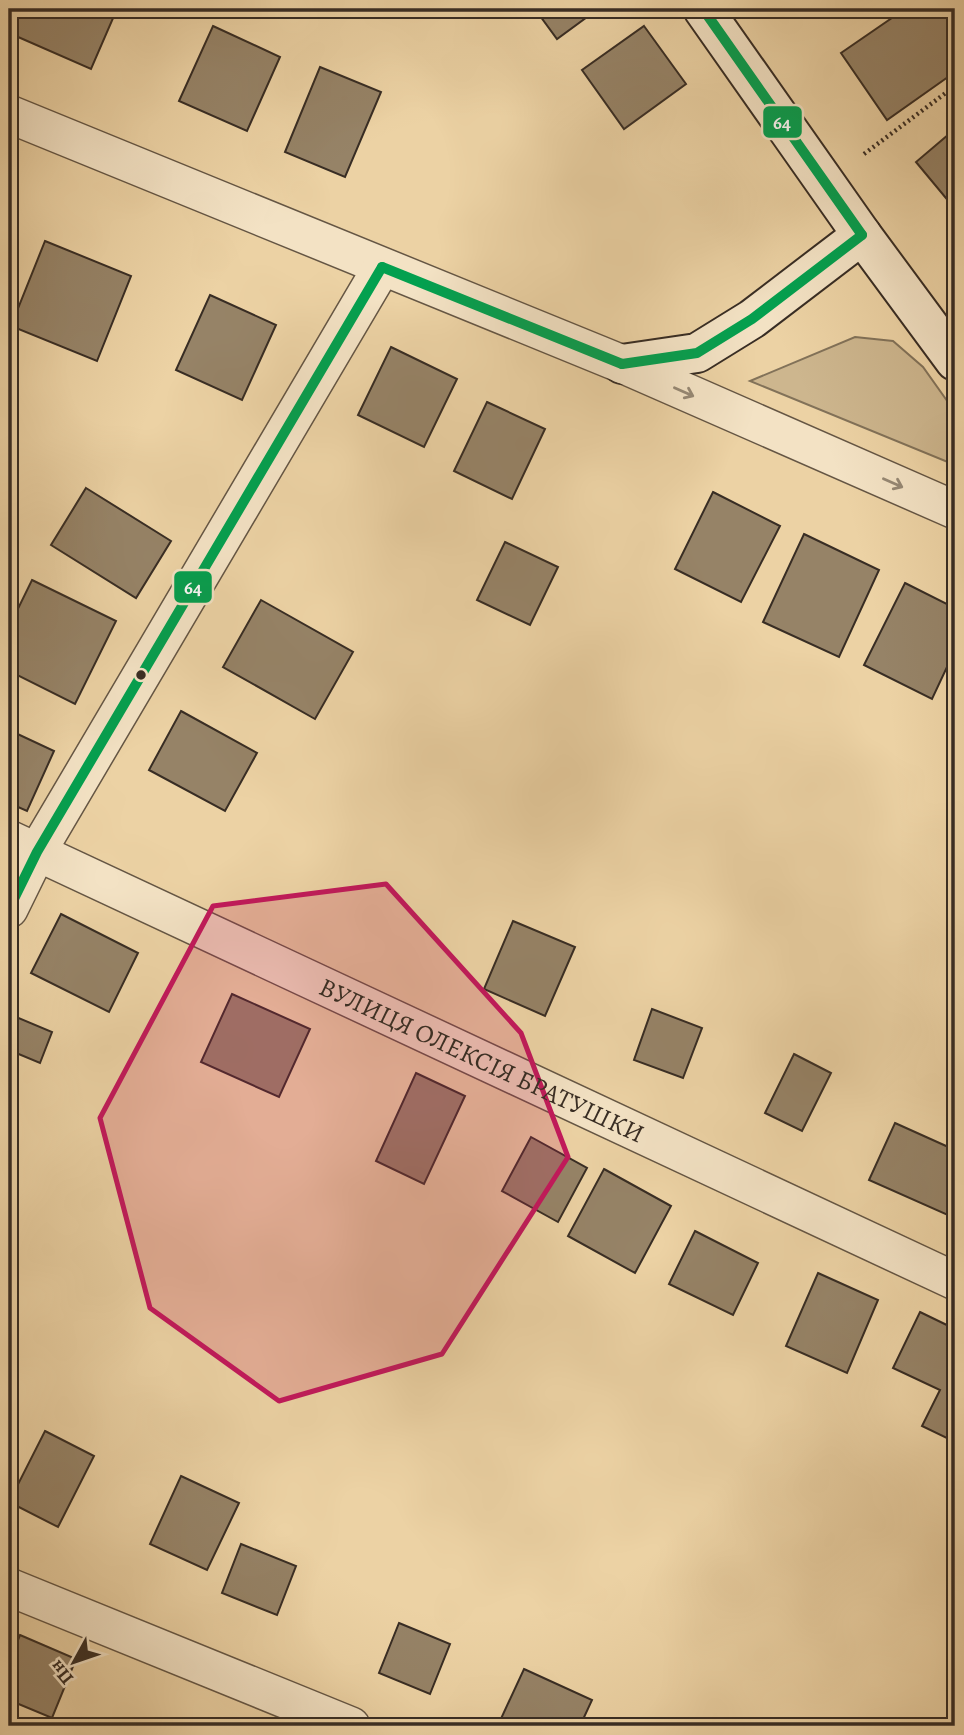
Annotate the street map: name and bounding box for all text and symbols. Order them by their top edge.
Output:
line badge: 64 [762,105,803,139]
text: 64 [773,110,791,136]
one-way arrow [673,386,695,399]
one-way arrow [882,477,903,490]
line badge: 64 [173,570,213,604]
text: 64 [184,575,202,601]
unlabelled marker [134,668,148,682]
street label: ВУЛИЦЯ ОЛЕКСІЯ БРАТУШКИ [314,969,650,1151]
north arrow [38,1626,108,1696]
text: Пн [44,1654,80,1690]

